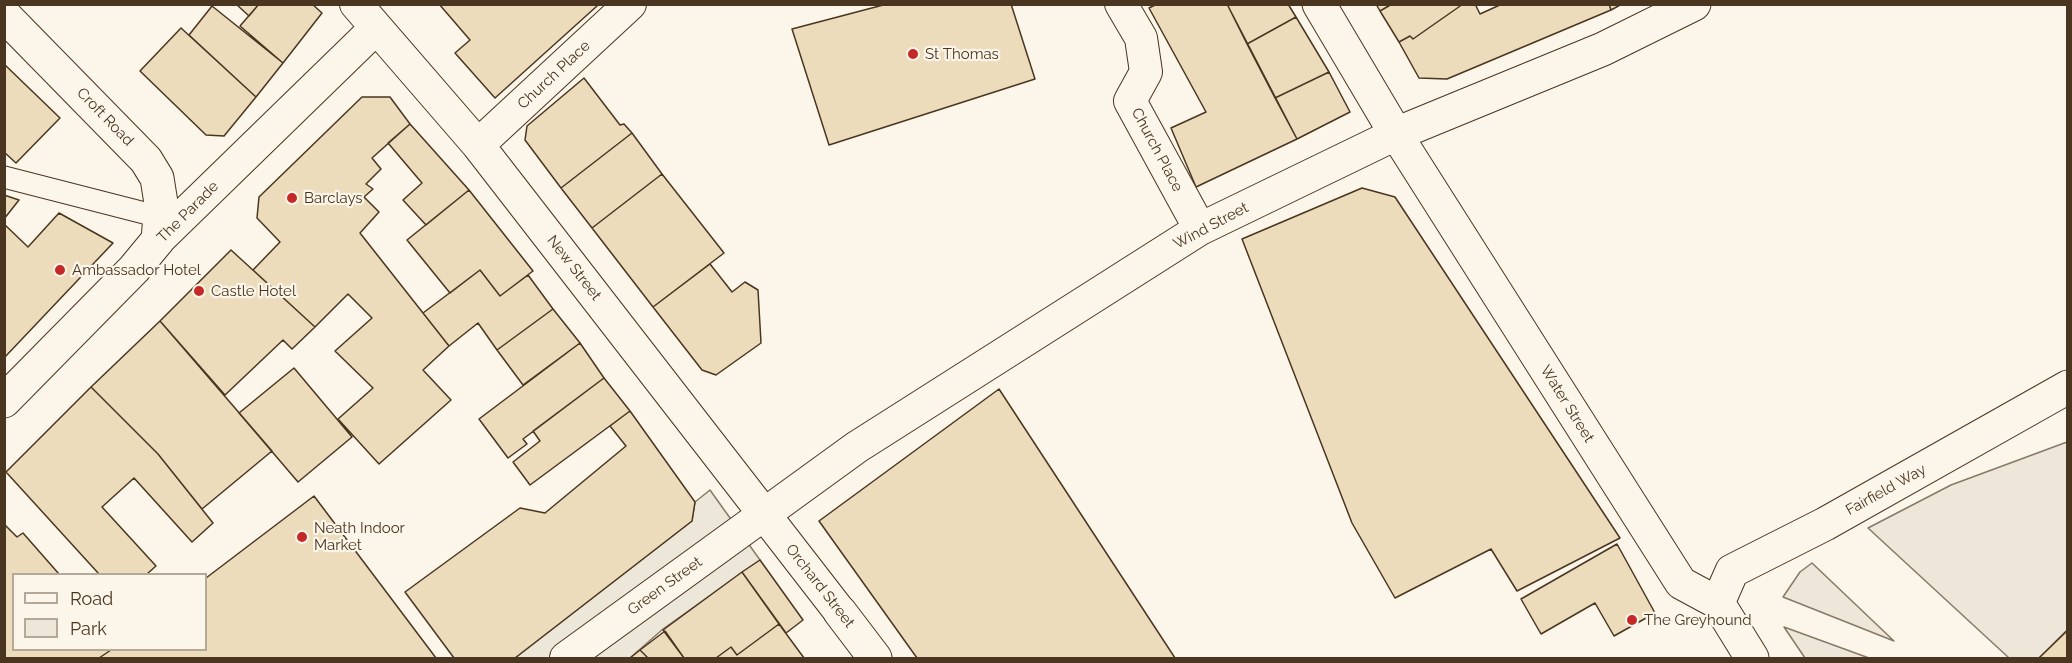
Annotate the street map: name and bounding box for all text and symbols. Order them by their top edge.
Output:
street label: Church Place [514,37,594,113]
place label: St Thomas [925,45,999,63]
marker: St Thomas [906,47,920,61]
street label: Croft Road [73,84,137,150]
street label: Church Place [1127,105,1187,195]
street label: The Parade [154,178,222,246]
place label: Barclays [304,189,363,207]
marker: Barclays [285,191,299,205]
street label: Wind Street [1170,199,1252,253]
street label: New Street [543,232,605,304]
place label: Ambassador Hotel [72,261,201,279]
marker: Ambassador Hotel [53,263,67,277]
place label: Castle Hotel [211,282,296,300]
marker: Castle Hotel [192,284,206,298]
street label: Water Street [1536,362,1598,446]
street label: Fairfield Way [1843,461,1929,519]
place label: Neath Indoor Market [314,519,405,554]
marker: Neath Indoor Market [295,530,309,544]
street label: Orchard Street [782,541,858,631]
street label: Green Street [624,553,706,619]
legend [12,573,207,651]
text: Road [70,588,113,609]
place label: The Greyhound [1644,611,1752,629]
marker: The Greyhound [1625,613,1639,627]
text: Park [70,618,107,639]

